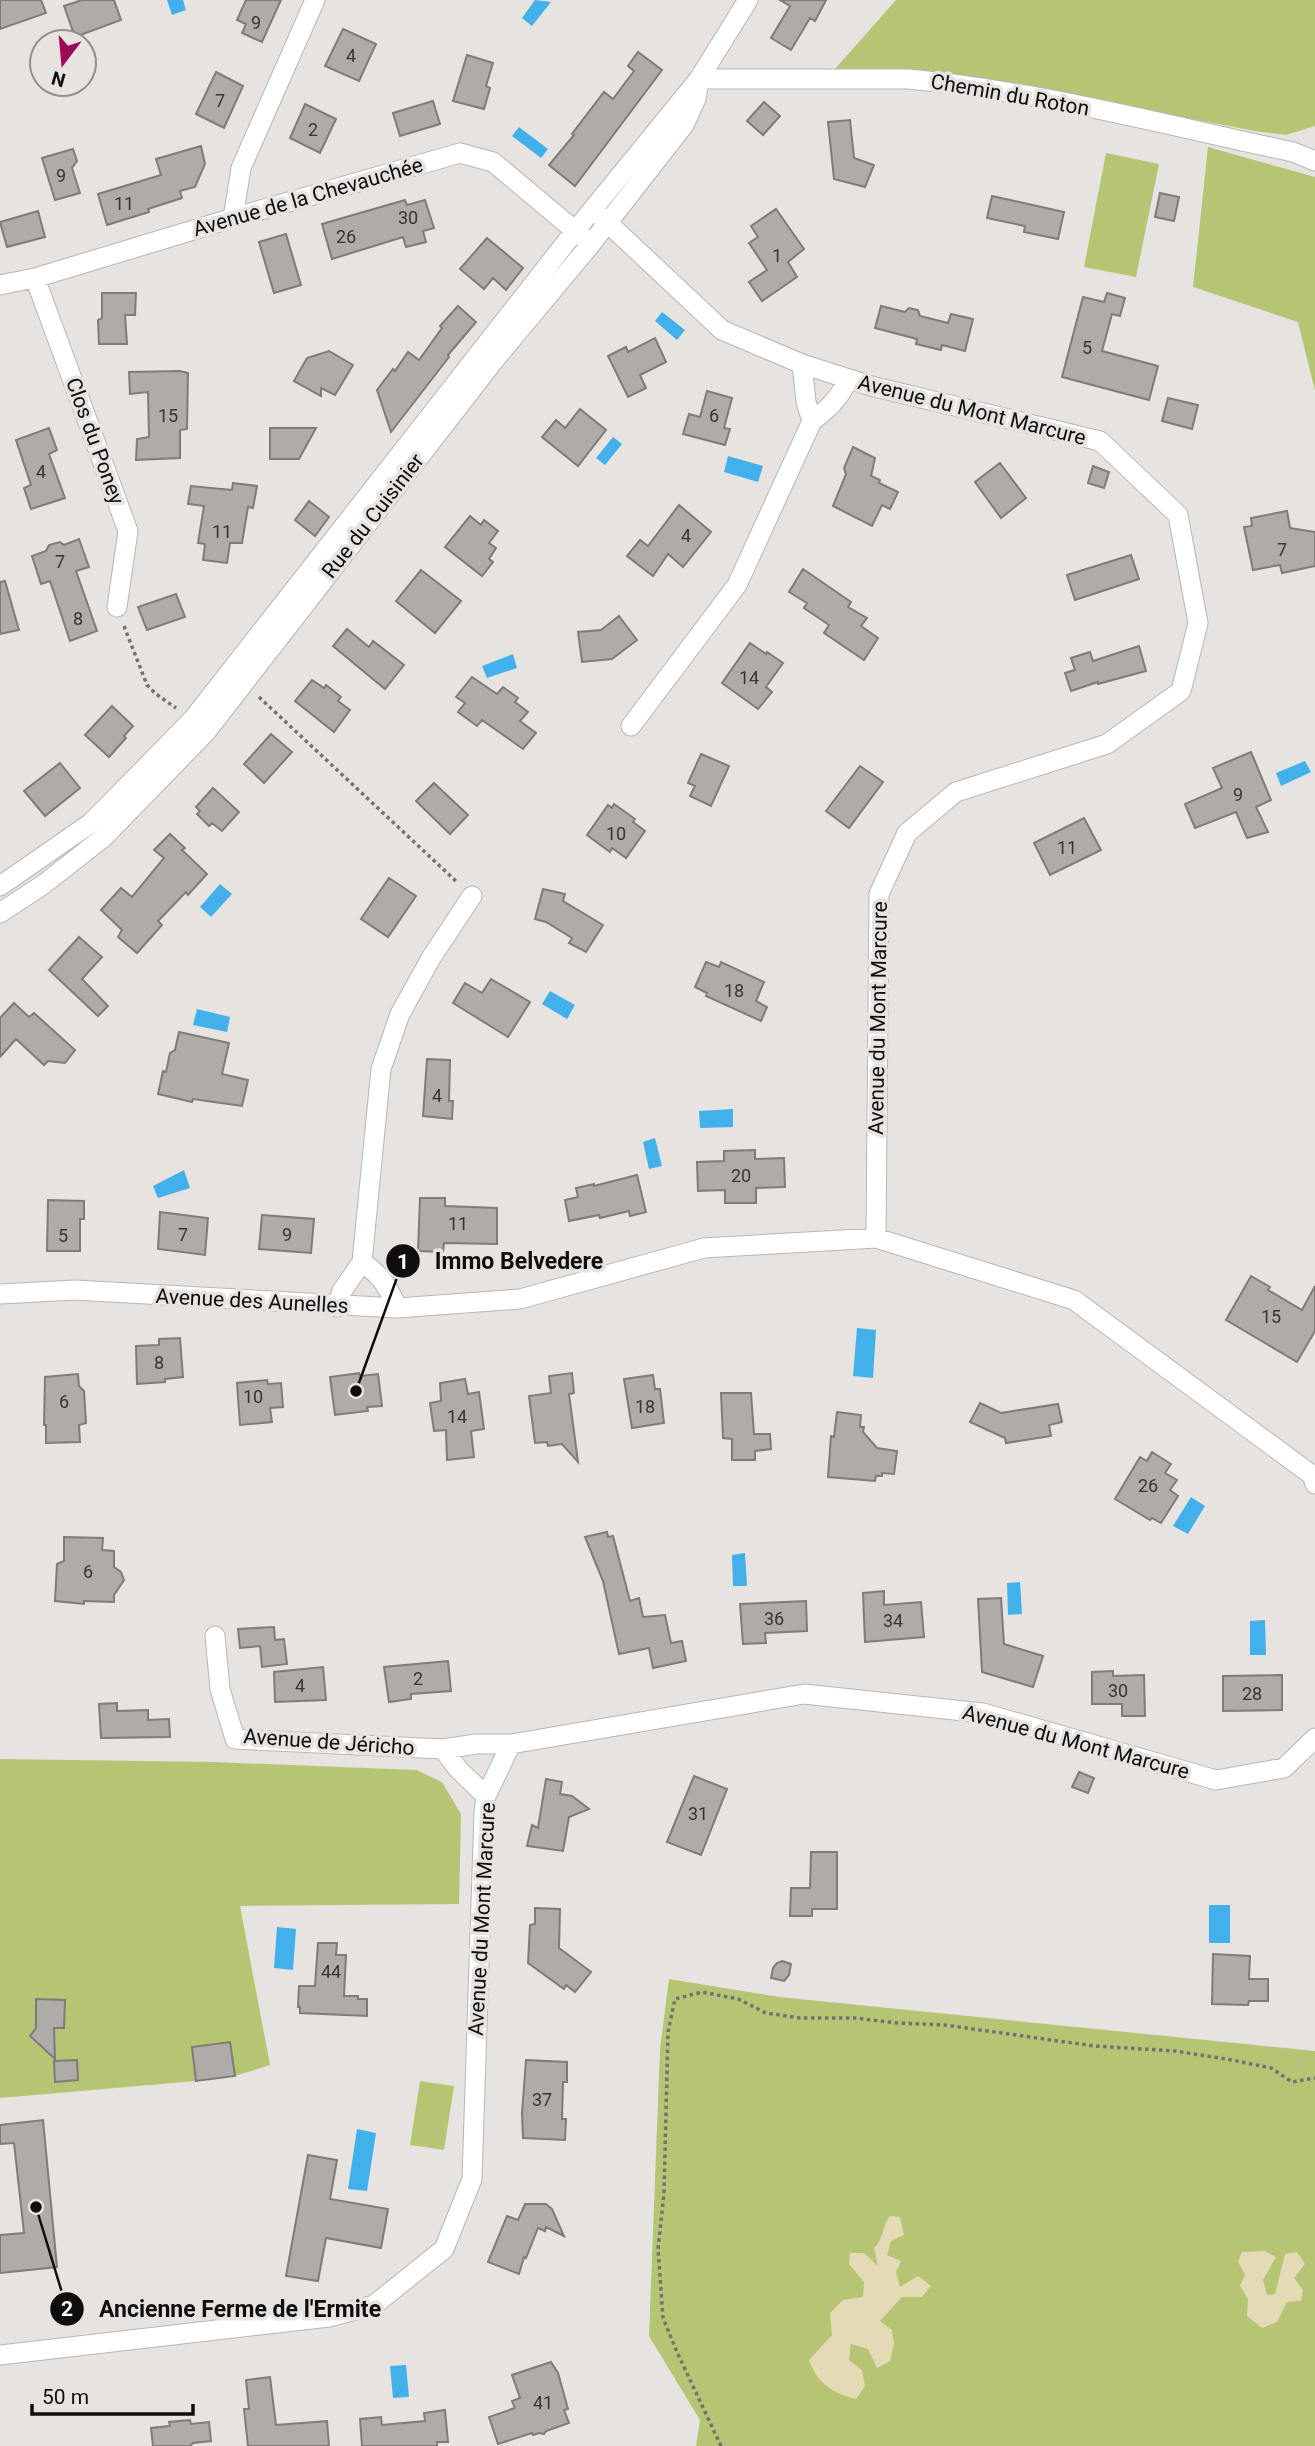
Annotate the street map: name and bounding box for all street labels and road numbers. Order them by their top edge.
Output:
street label: Chemin du Roton [929,69,1091,121]
street label: Avenue de la Chevauchée [190,153,426,241]
street label: Avenue du Mont Marcure [856,370,1088,450]
street label: Clos du Poney [61,374,129,508]
street label: Rue du Cuisinier [317,449,429,583]
street label: Avenue du Mont Marcure [864,901,892,1135]
street label: Avenue des Aunelles [155,1284,349,1318]
street label: Avenue du Mont Marcure [960,1700,1192,1784]
street label: Avenue de Jéricho [243,1724,415,1760]
street label: Avenue du Mont Marcure [464,1802,500,2036]

